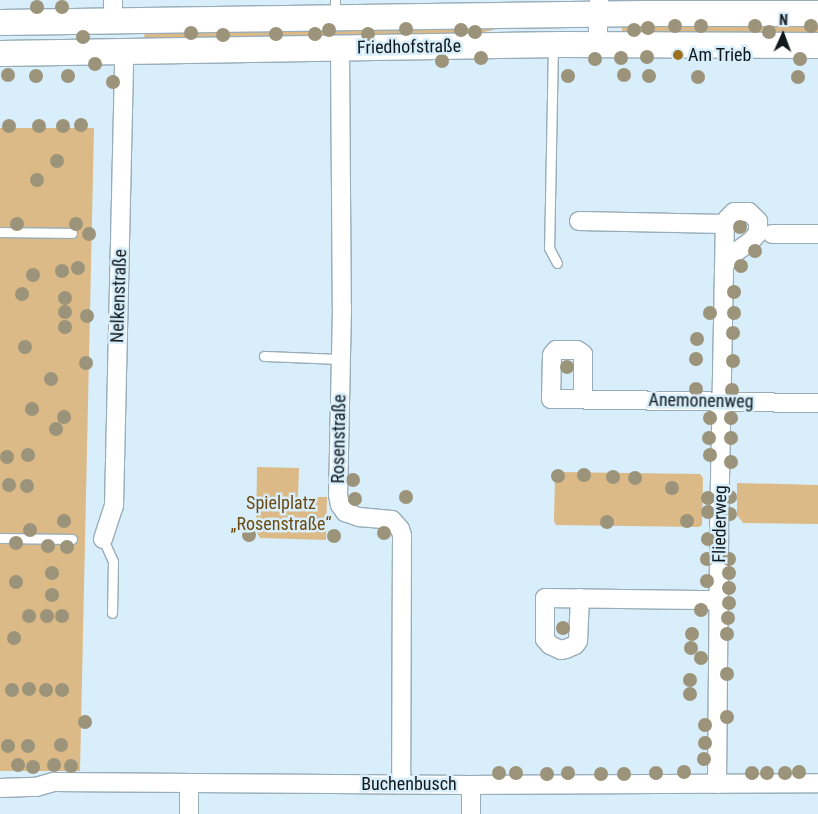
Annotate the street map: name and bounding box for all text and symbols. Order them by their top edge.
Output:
north arrow [758,10,808,60]
text: N [779,12,788,28]
street label: Friedhofstraße [357,35,461,59]
place label: Am Trieb [688,44,752,66]
marker: Am Trieb [672,49,684,61]
street label: Nelkenstraße [107,249,131,343]
street label: Anemonenweg [648,389,754,413]
street label: Rosenstraße [327,394,351,484]
street label: Fliederweg [709,485,731,563]
park label: Spielplatz „Rosenstraße“ [231,493,331,536]
street label: Buchenbusch [361,773,457,795]

